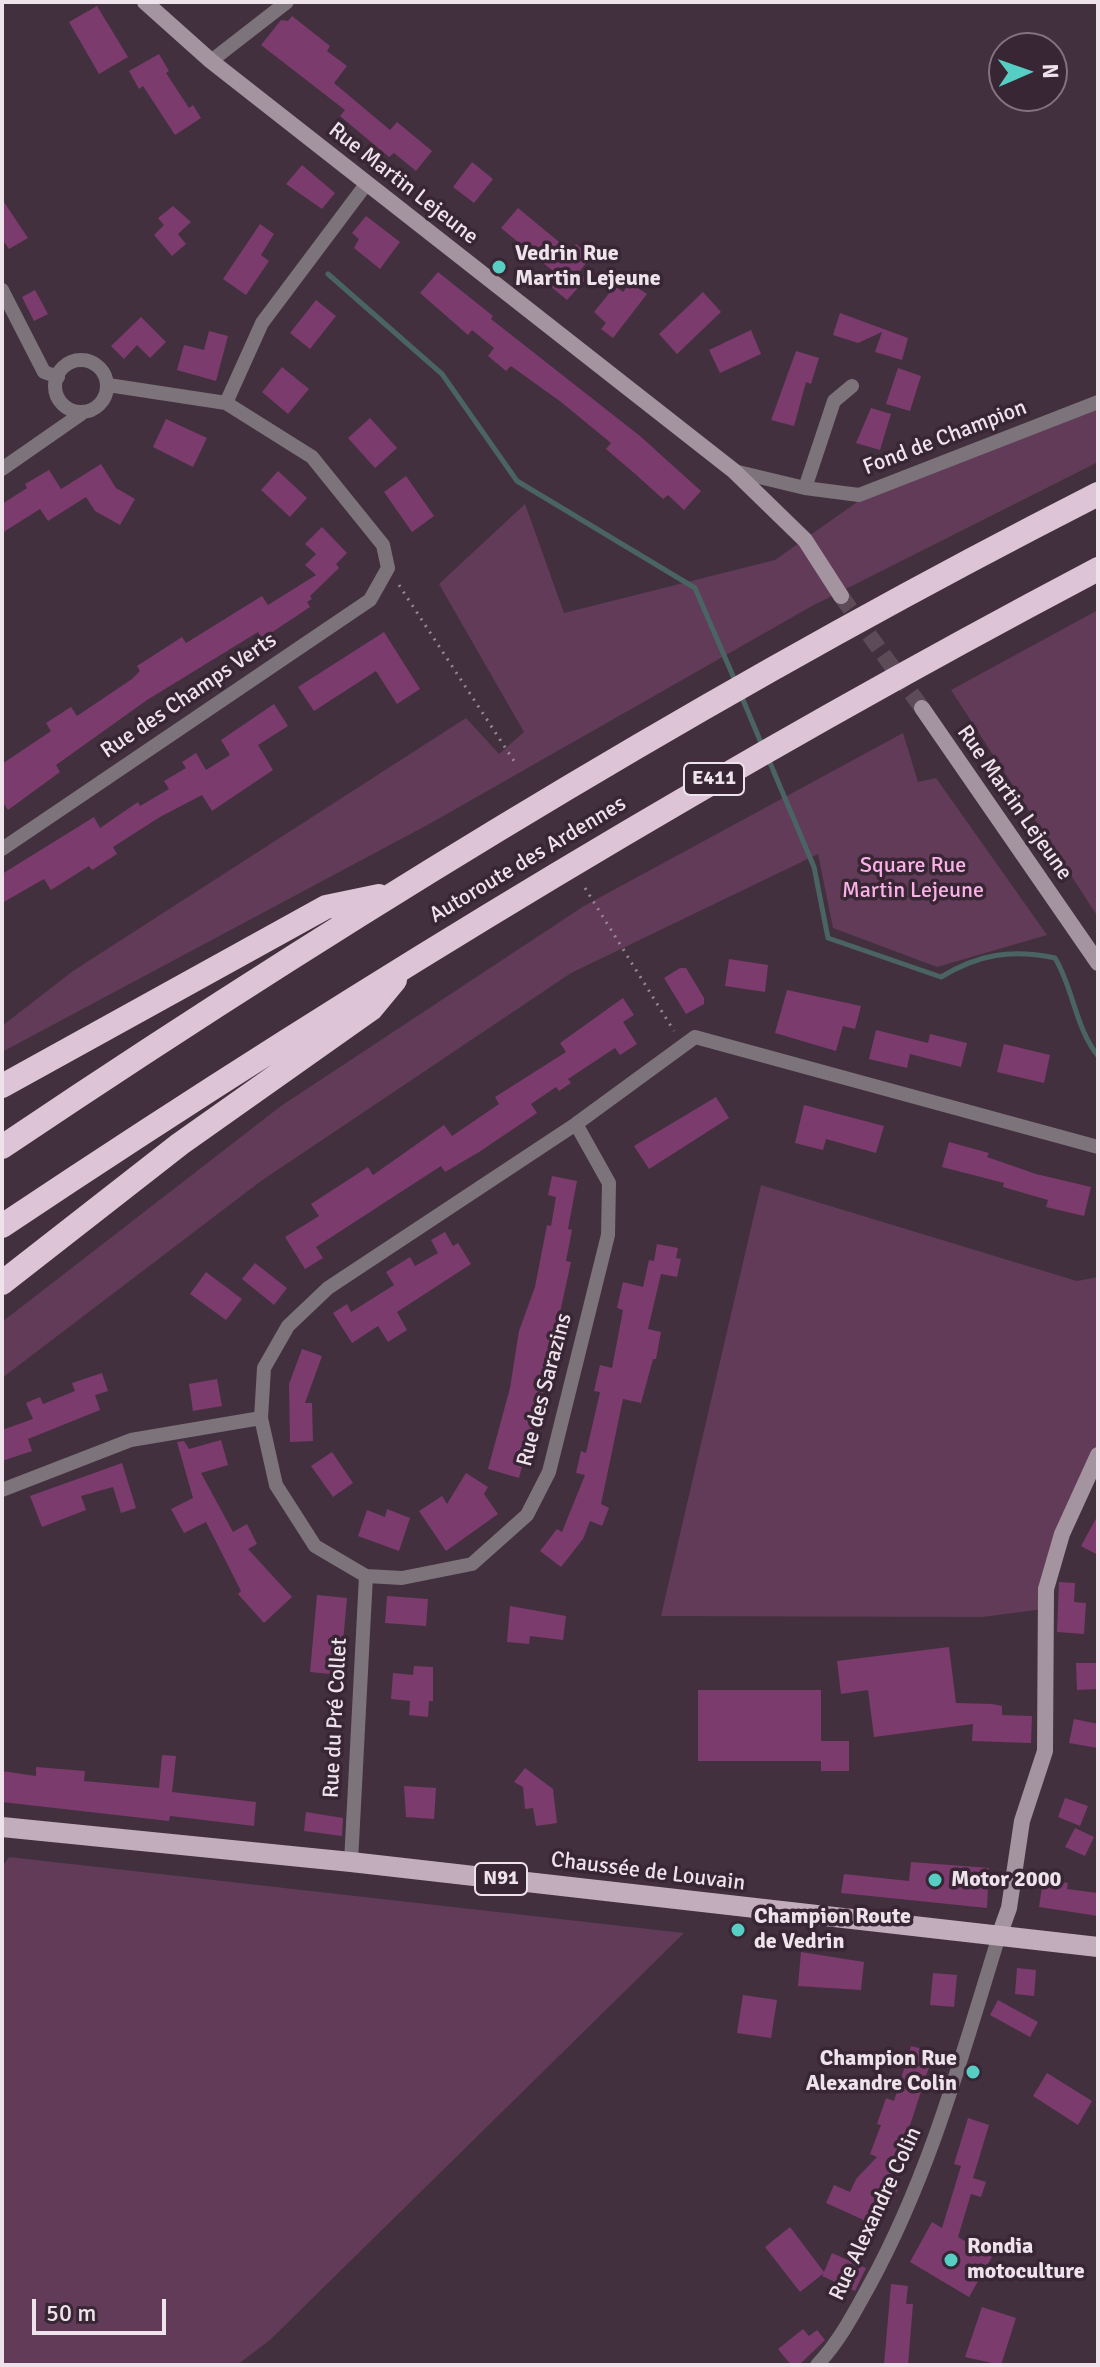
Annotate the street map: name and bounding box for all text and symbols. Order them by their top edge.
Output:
north arrow [988,32,1068,112]
text: N [1037,63,1064,79]
street label: Rue Martin Lejeune [323,117,483,251]
place label: Vedrin Rue Martin Lejeune [515,241,661,292]
marker: Vedrin Rue Martin Lejeune [490,258,508,276]
street label: Fond de Champion [859,395,1031,481]
street label: Rue des Champs Verts [96,627,282,765]
street label: Rue Martin Lejeune [951,721,1077,885]
road number: E411 [684,763,744,795]
street label: Autoroute des Ardennes [425,791,631,929]
park label: Square Rue Martin Lejeune [842,853,984,904]
street label: Rue des Sarazins [512,1310,578,1470]
street label: Rue du Pré Collet [319,1637,353,1799]
street label: Chaussée de Louvain [549,1847,747,1897]
road number: N91 [475,1863,527,1895]
place label: Motor 2000 [951,1867,1061,1893]
marker: Motor 2000 [926,1871,944,1889]
place label: Champion Route de Vedrin [754,1904,911,1956]
marker: Champion Route de Vedrin [729,1921,747,1939]
place label: Champion Rue Alexandre Colin [806,2046,957,2098]
marker: Champion Rue Alexandre Colin [964,2063,982,2081]
street label: Rue Alexandre Colin [824,2123,928,2305]
place label: Rondia motoculture [967,2234,1085,2286]
marker: Rondia motoculture [942,2251,960,2269]
scale bar [36,2283,170,2333]
text: 50 m [46,2298,96,2328]

